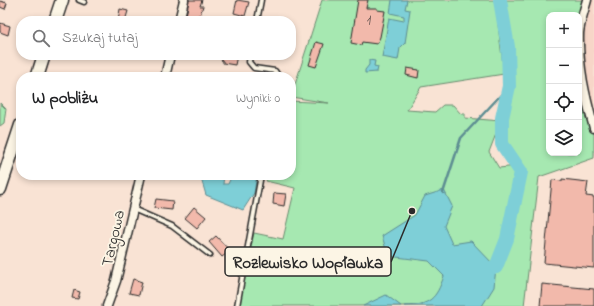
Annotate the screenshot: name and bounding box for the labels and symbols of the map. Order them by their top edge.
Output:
house number: 1 [367,10,372,31]
street label: Targowa [96,208,132,269]
callout: Rozlewisko Wopławka [225,247,391,276]
text: Rozlewisko Wopławka [233,251,383,276]

